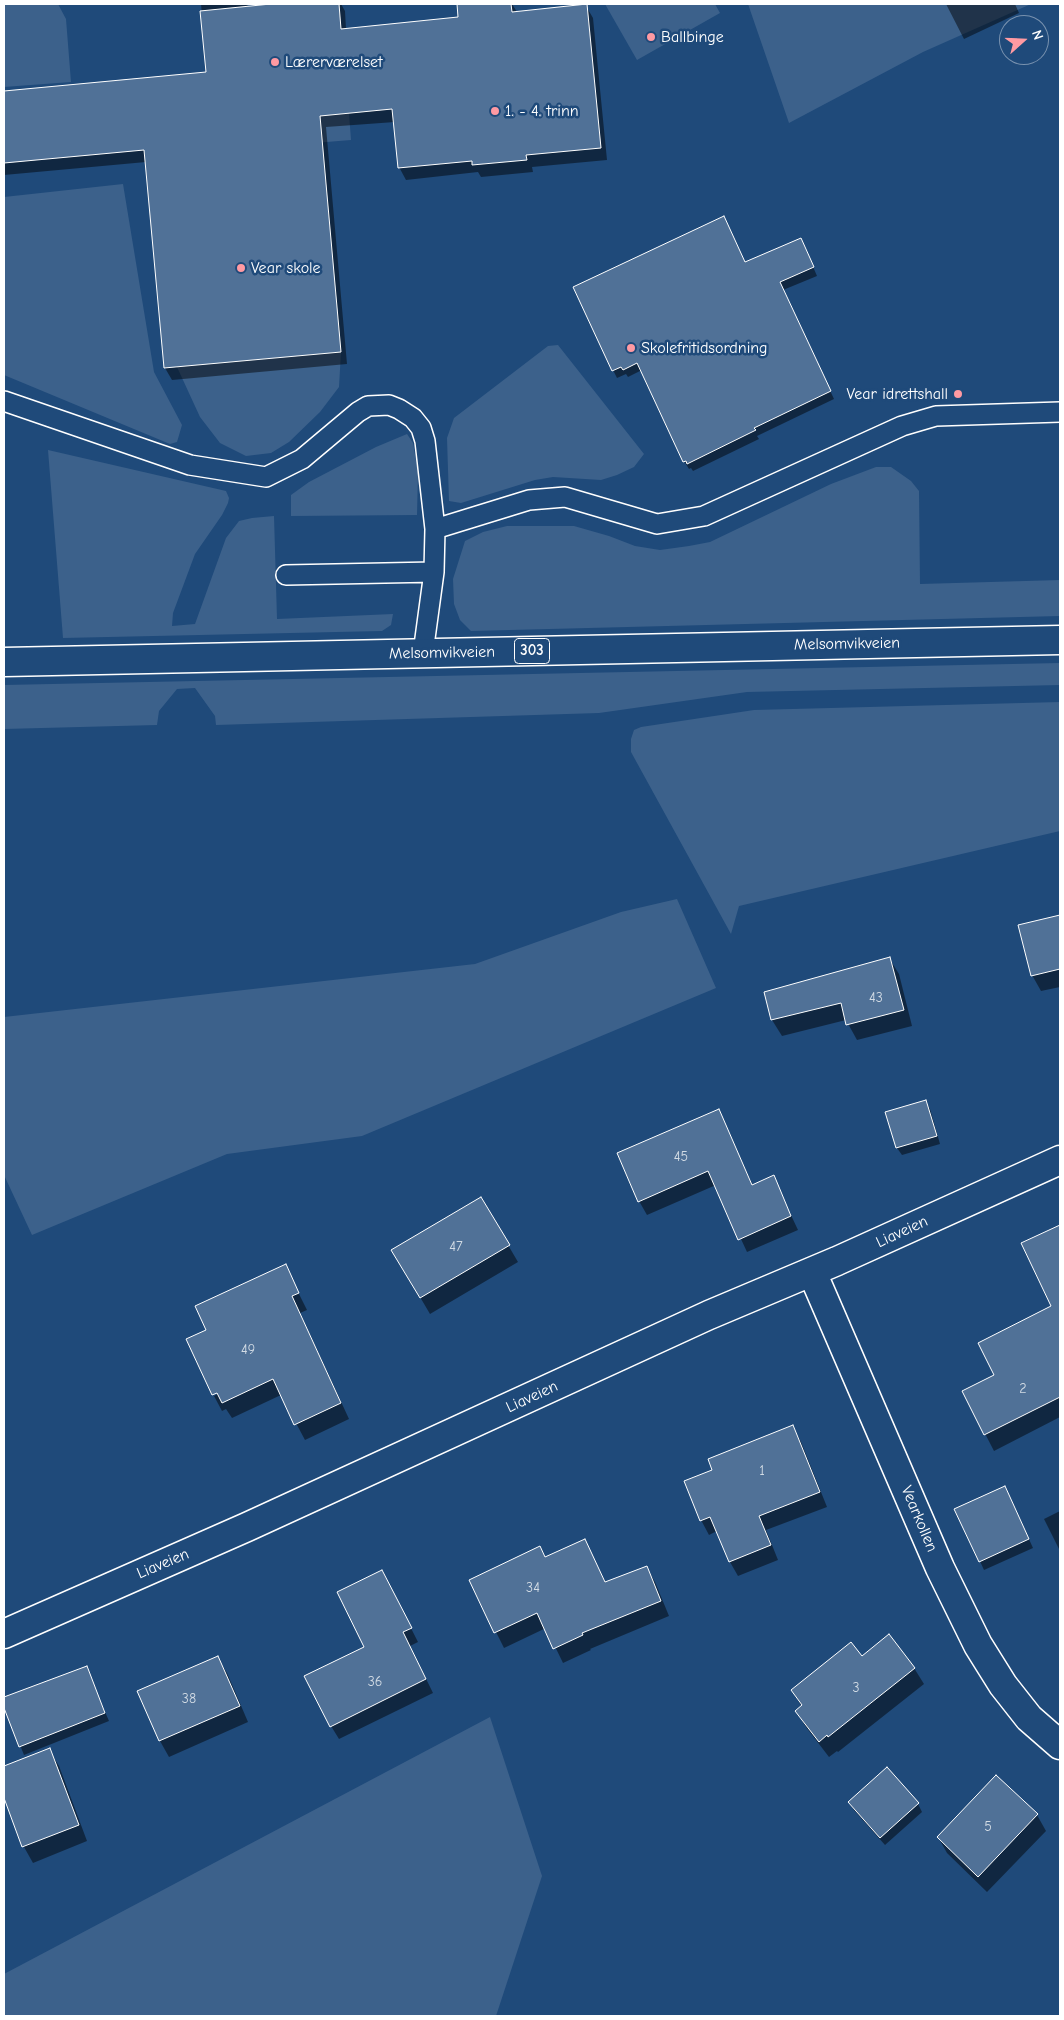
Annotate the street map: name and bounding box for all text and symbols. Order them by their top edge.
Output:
north arrow [999,15,1049,65]
place label: Ballbinge [661,27,724,47]
text: N [1028,28,1047,42]
marker: Ballbinge [645,31,657,43]
place label: Lærerværelset [285,52,383,72]
marker: Lærerværelset [269,56,281,68]
place label: 1. - 4. trinn [505,101,579,121]
marker: 1. - 4. trinn [489,105,501,117]
place label: Vear skole [251,258,321,278]
marker: Vear skole [235,262,247,274]
place label: Skolefritidsordning [641,338,768,358]
marker: Skolefritidsordning [625,342,637,354]
place label: Vear idrettshall [847,384,948,404]
marker: Vear idrettshall [952,388,964,400]
street label: Melsomvikveien [794,633,900,655]
road number: 303 [514,638,550,664]
street label: Melsomvikveien [389,642,495,664]
house number: 43 [869,990,883,1006]
house number: 45 [674,1149,688,1165]
street label: Liaveien [873,1212,931,1252]
house number: 47 [449,1239,463,1255]
house number: 49 [241,1342,255,1358]
street label: Liaveien [503,1377,561,1417]
house number: 2 [1019,1381,1027,1397]
house number: 1 [759,1463,765,1479]
street label: Vearkollen [896,1483,942,1555]
street label: Liaveien [134,1544,192,1584]
house number: 34 [526,1580,540,1596]
house number: 36 [368,1674,382,1690]
house number: 3 [852,1680,860,1696]
house number: 38 [182,1691,196,1707]
house number: 5 [984,1819,992,1835]

